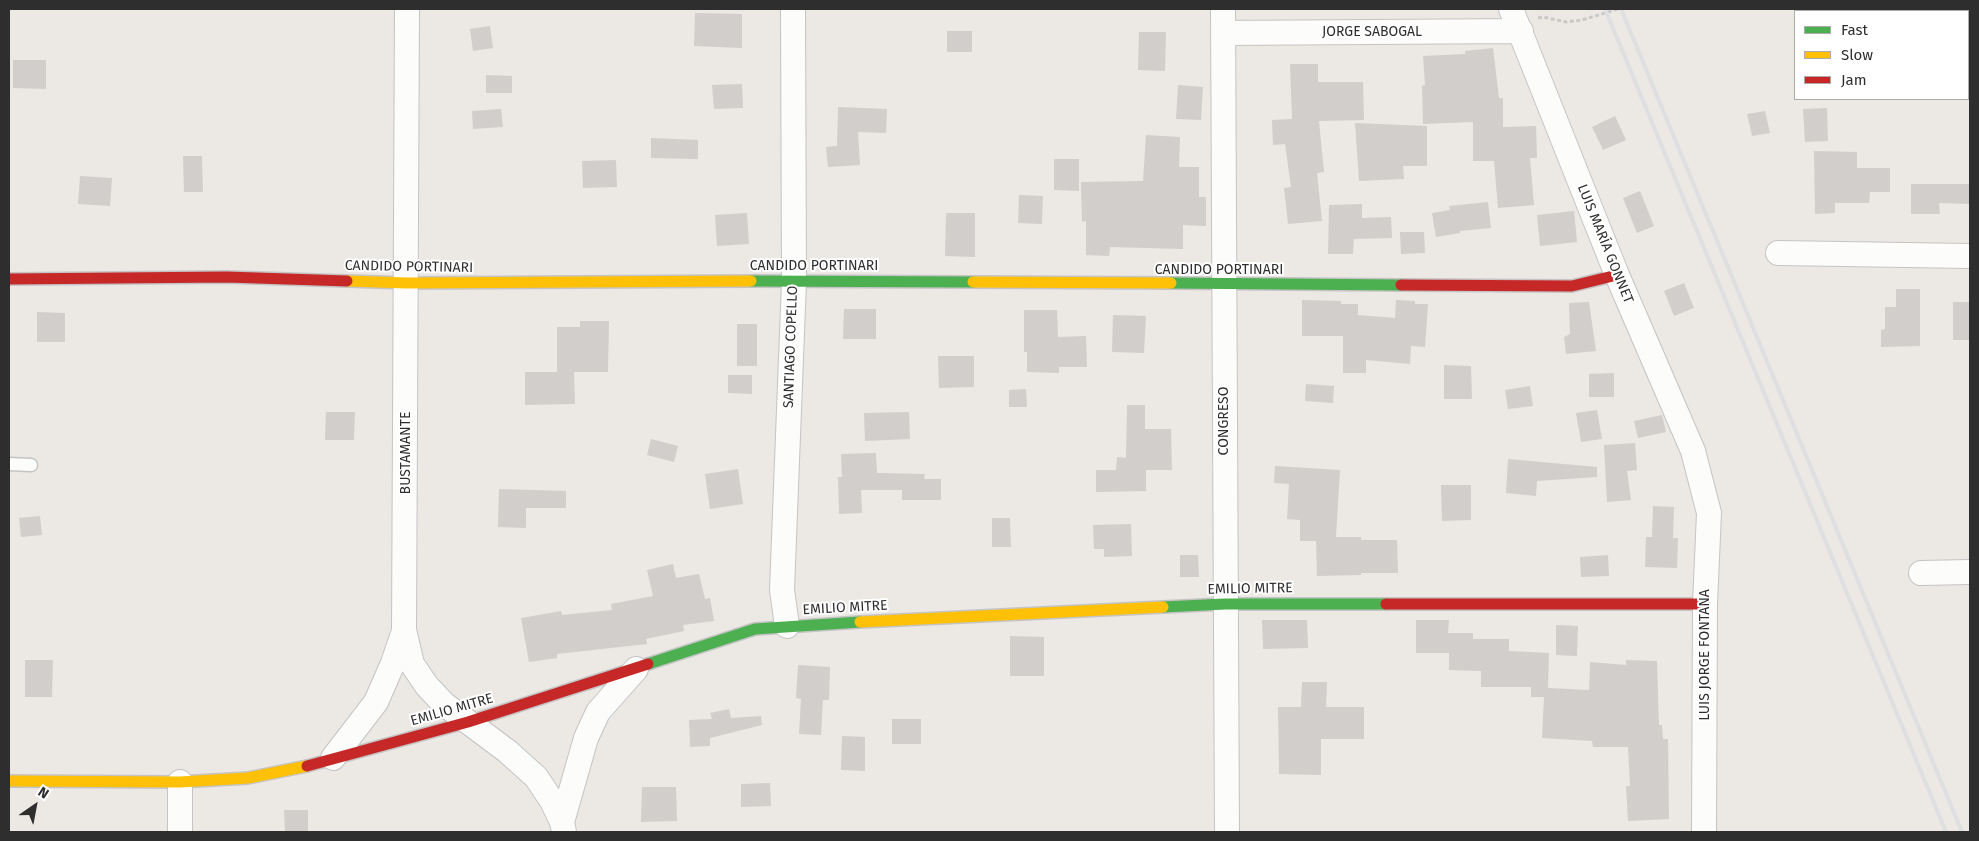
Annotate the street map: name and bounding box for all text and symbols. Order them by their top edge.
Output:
legend [1794,10,1969,100]
text: Fast [1841,21,1868,39]
street label: JORGE SABOGAL [1322,24,1422,40]
text: Slow [1841,46,1873,64]
text: Jam [1841,71,1867,89]
street label: LUIS MARÍA GONNET [1573,182,1637,306]
street label: CANDIDO PORTINARI [345,257,473,277]
street label: CANDIDO PORTINARI [750,258,878,274]
street label: CANDIDO PORTINARI [1155,262,1283,278]
street label: SANTIAGO COPELLO [780,285,802,409]
street label: CONGRESO [1216,387,1232,455]
street label: BUSTAMANTE [398,412,414,494]
street label: EMILIO MITRE [1207,580,1293,598]
street label: LUIS JORGE FONTANA [1697,589,1713,721]
street label: EMILIO MITRE [802,597,888,619]
street label: EMILIO MITRE [409,690,495,730]
north arrow [10,781,60,831]
text: N [35,783,52,803]

